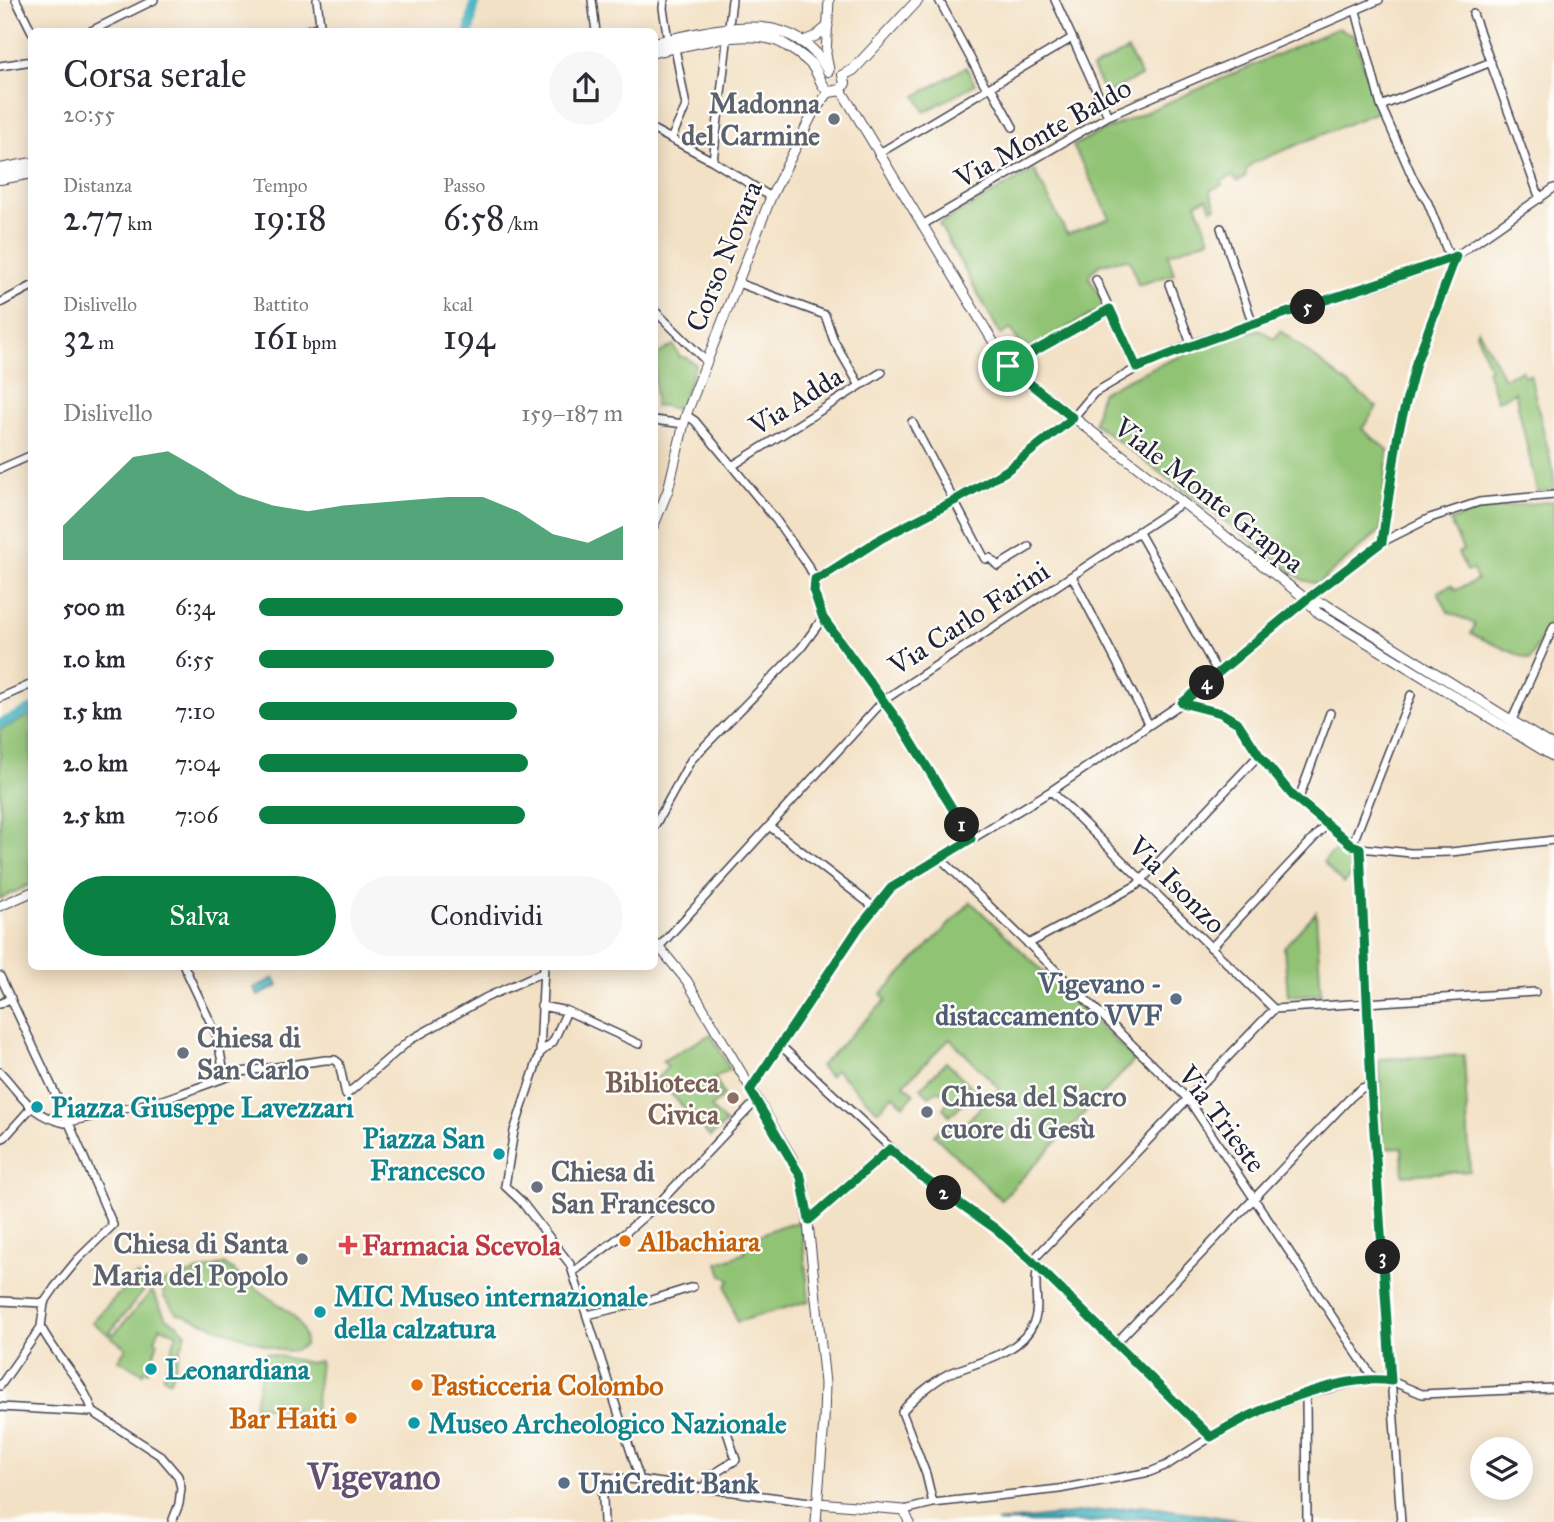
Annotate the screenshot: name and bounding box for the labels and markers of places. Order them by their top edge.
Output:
place label: Madonna del Carmine [681,86,821,153]
marker: Madonna del Carmine [826,111,842,127]
pin: 5 [1290,290,1326,324]
pin [978,336,1038,396]
pin: 4 [1190,666,1224,700]
pin: 1 [944,808,979,842]
place label: Vigevano - distaccamento VVF [935,966,1163,1033]
marker: Vigevano - distaccamento VVF [1168,991,1184,1007]
place label: Chiesa di San Carlo [197,1020,309,1087]
marker: Chiesa di San Carlo [175,1045,191,1061]
place label: Biblioteca Civica [605,1065,720,1132]
place label: Chiesa del Sacro cuore di Gesù [941,1079,1127,1146]
place label: Piazza Giuseppe Lavezzari [51,1090,354,1125]
marker: Biblioteca Civica [725,1090,741,1106]
marker: Piazza Giuseppe Lavezzari [29,1099,45,1115]
marker: Chiesa del Sacro cuore di Gesù [919,1104,935,1120]
place label: Piazza San Francesco [363,1121,485,1188]
marker: Piazza San Francesco [491,1146,507,1162]
place label: Chiesa di San Francesco [551,1154,715,1221]
pin: 2 [926,1176,962,1210]
marker: Chiesa di San Francesco [529,1179,545,1195]
place label: Albachiara [637,1224,761,1259]
place label: Chiesa di Santa Maria del Popolo [92,1226,289,1293]
place label: Farmacia Scevola [362,1228,562,1263]
marker: Albachiara [617,1233,633,1249]
marker: Farmacia Scevola [340,1237,356,1253]
pin: 3 [1366,1240,1400,1274]
marker: Chiesa di Santa Maria del Popolo [294,1251,310,1267]
place label: MIC Museo internazionale della calzatura [334,1279,648,1346]
marker: MIC Museo internazionale della calzatura [312,1304,328,1320]
place label: Leonardiana [165,1352,311,1387]
marker: Leonardiana [143,1361,159,1377]
place label: Pasticceria Colombo [431,1368,664,1403]
marker: Pasticceria Colombo [409,1377,425,1393]
place label: Bar Haiti [229,1401,337,1436]
place label: Museo Archeologico Nazionale [428,1406,787,1441]
marker: Bar Haiti [343,1410,359,1426]
marker: Museo Archeologico Nazionale [406,1415,422,1431]
place label: UniCredit Bank [578,1466,760,1501]
marker: UniCredit Bank [556,1475,572,1491]

